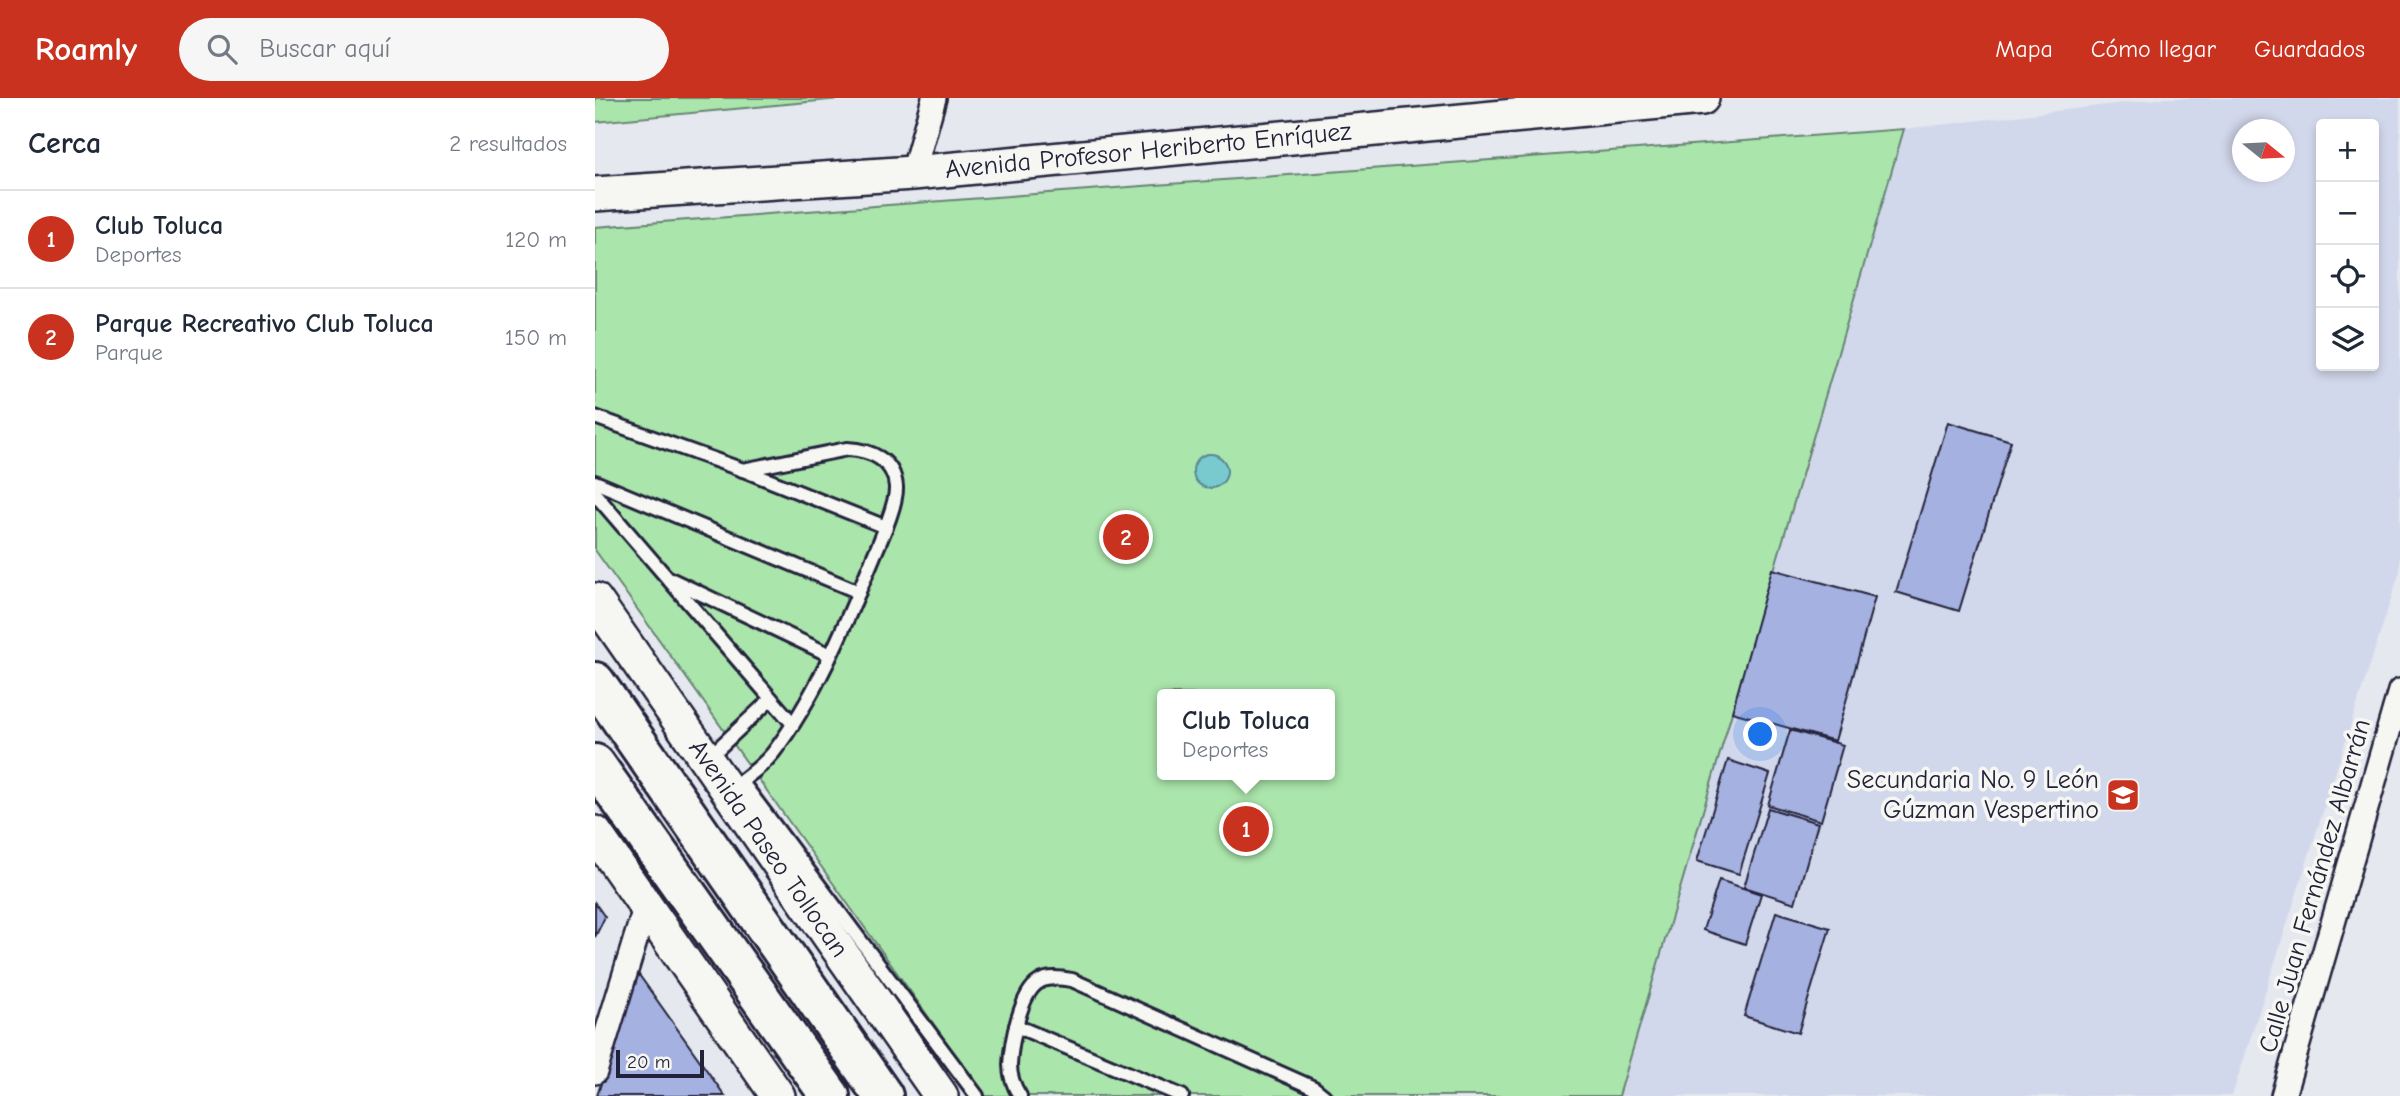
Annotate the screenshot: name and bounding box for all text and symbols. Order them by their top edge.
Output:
search box [179,18,669,81]
text: Roamly [35,30,137,68]
icon: search [203,30,241,68]
text: Buscar aquí [259,34,390,64]
text: Mapa [1995,35,2053,63]
text: Cómo llegar [2091,35,2216,63]
text: Guardados [2254,35,2365,63]
street label: Avenida Profesor Heriberto Enríquez [944,116,1353,185]
north arrow [2232,119,2295,182]
map controls [2316,119,2379,371]
button: + [2316,119,2379,182]
text: Cerca [28,126,101,161]
text: 2 resultados [449,130,567,157]
button: − [2316,182,2379,245]
text: Club Toluca [95,211,223,241]
text: 1 [46,226,56,253]
text: 120 m [505,226,567,253]
text: Deportes [95,241,182,268]
button: locate [2316,245,2379,308]
button: layers [2316,308,2379,371]
text: Parque Recreativo Club Toluca [95,309,434,339]
text: 2 [45,324,57,351]
text: 150 m [505,324,567,351]
text: Parque [95,339,163,366]
pin: 2 [1103,511,1149,563]
popup [1157,689,1335,780]
text: Club Toluca [1182,706,1310,736]
street label: Calle Juan Fernández Albarrán [2253,716,2377,1056]
your location [1743,717,1777,751]
street label: Avenida Paseo Tollocan [682,734,855,963]
text: Deportes [1182,736,1268,763]
place label: Secundaria No. 9 León Gúzman Vespertino [1847,765,2099,825]
school or university icon: Secundaria No. 9 León Gúzman Vespertino [2104,776,2142,814]
pin: 1 [1223,803,1269,855]
scale bar [616,1047,703,1079]
text: 20 m [627,1051,671,1073]

